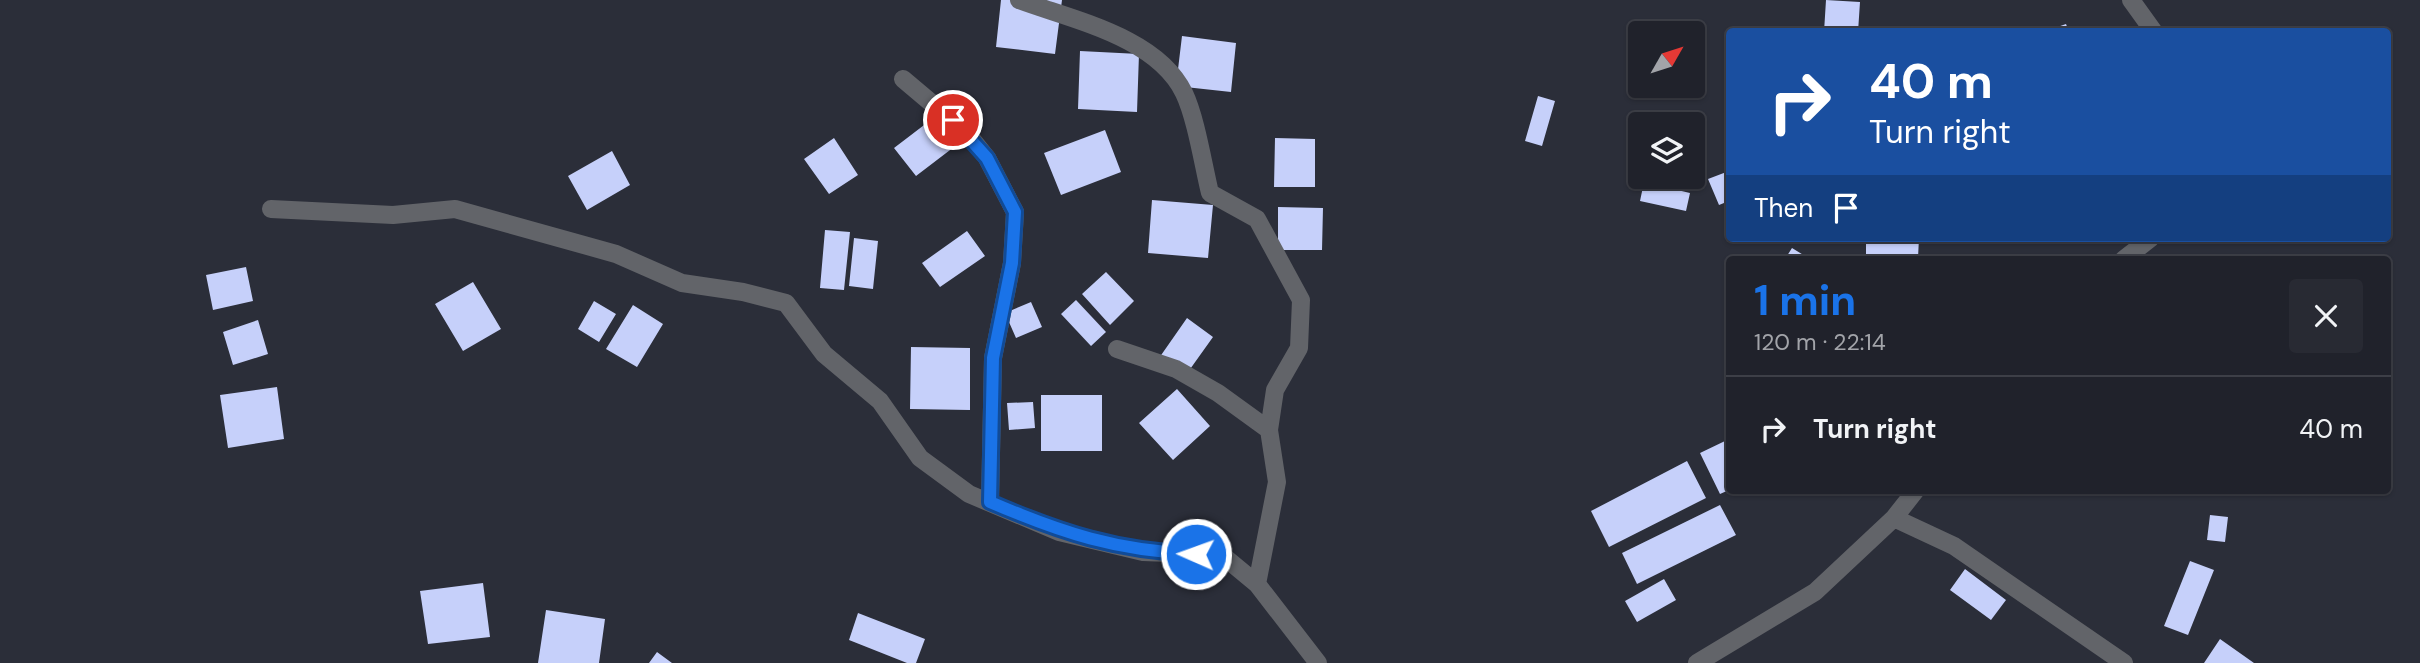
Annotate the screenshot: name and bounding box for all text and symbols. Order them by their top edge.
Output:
north arrow [1628,21,1704,98]
map controls [1628,21,1705,189]
text: 40 m [1869,49,1993,113]
icon: right [1754,56,1845,147]
pin [923,90,983,150]
icon: arrive [934,101,972,139]
text: Turn right [1869,111,2011,153]
button: layers [1628,112,1705,189]
icon: arrive [1827,189,1865,227]
text: Then [1754,191,1813,225]
text: 1 min [1754,273,1856,328]
button: close [2289,279,2363,353]
text: 120 m · 22:14 [1754,327,1886,357]
icon: right [1754,410,1792,448]
text: Turn right [1813,412,1937,446]
text: 40 m [2299,412,2363,446]
position arrow [1159,517,1233,591]

